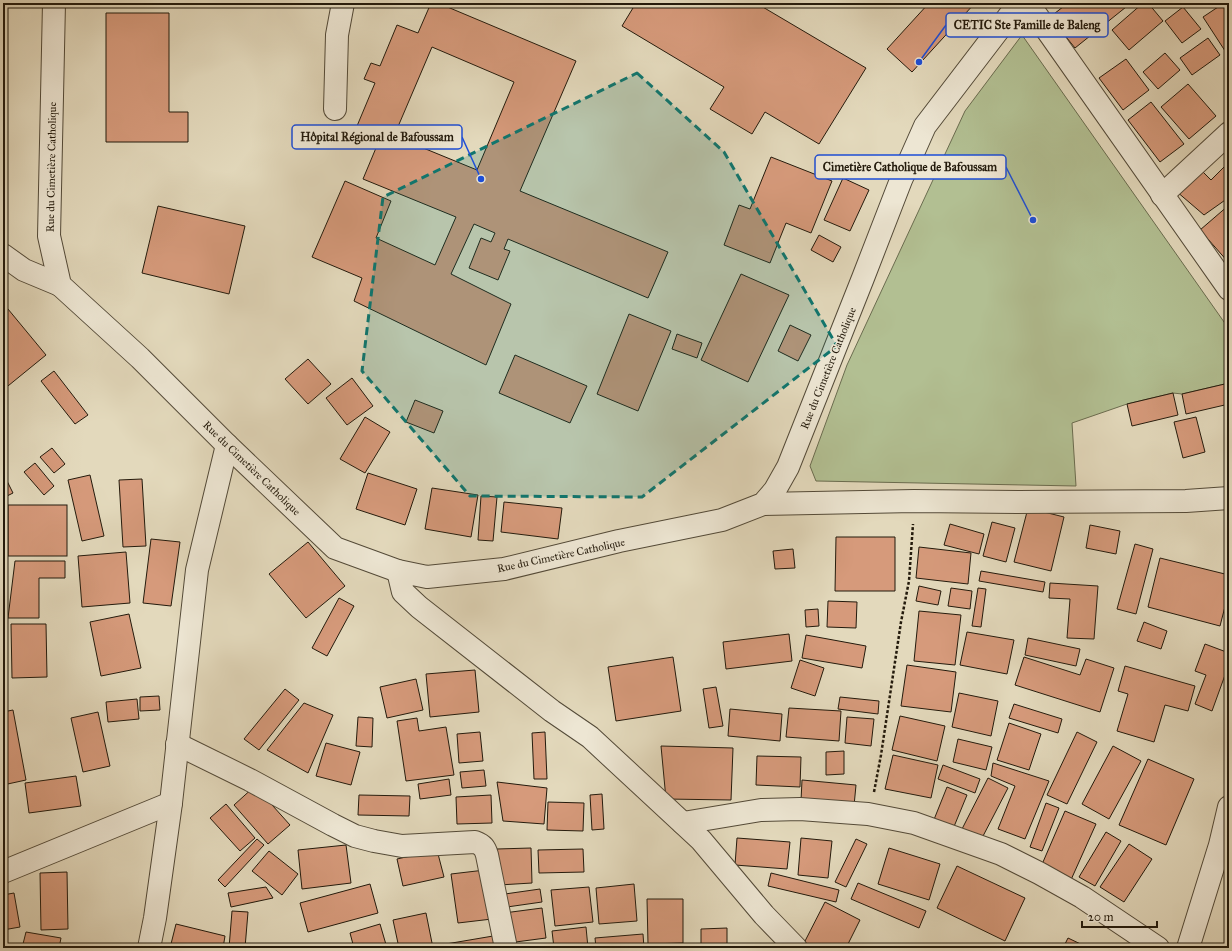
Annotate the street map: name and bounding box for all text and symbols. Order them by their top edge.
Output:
callout: CETIC Ste Famille de Baleng [946,13,1108,37]
text: CETIC Ste Famille de Baleng [954,18,1101,33]
street label: Rue du Cimetière Catholique [44,101,60,232]
callout: Hôpital Régional de Bafoussam [292,125,462,149]
text: Hôpital Régional de Bafoussam [300,130,455,145]
callout: Cimetière Catholique de Bafoussam [815,155,1006,179]
text: Cimetière Catholique de Bafoussam [823,160,998,175]
street label: Rue du Cimetière Catholique [798,305,860,431]
street label: Rue du Cimetière Catholique [200,418,303,519]
street label: Rue du Cimetière Catholique [496,536,627,576]
scale bar [1082,903,1157,929]
text: 20 m [1088,910,1114,924]

